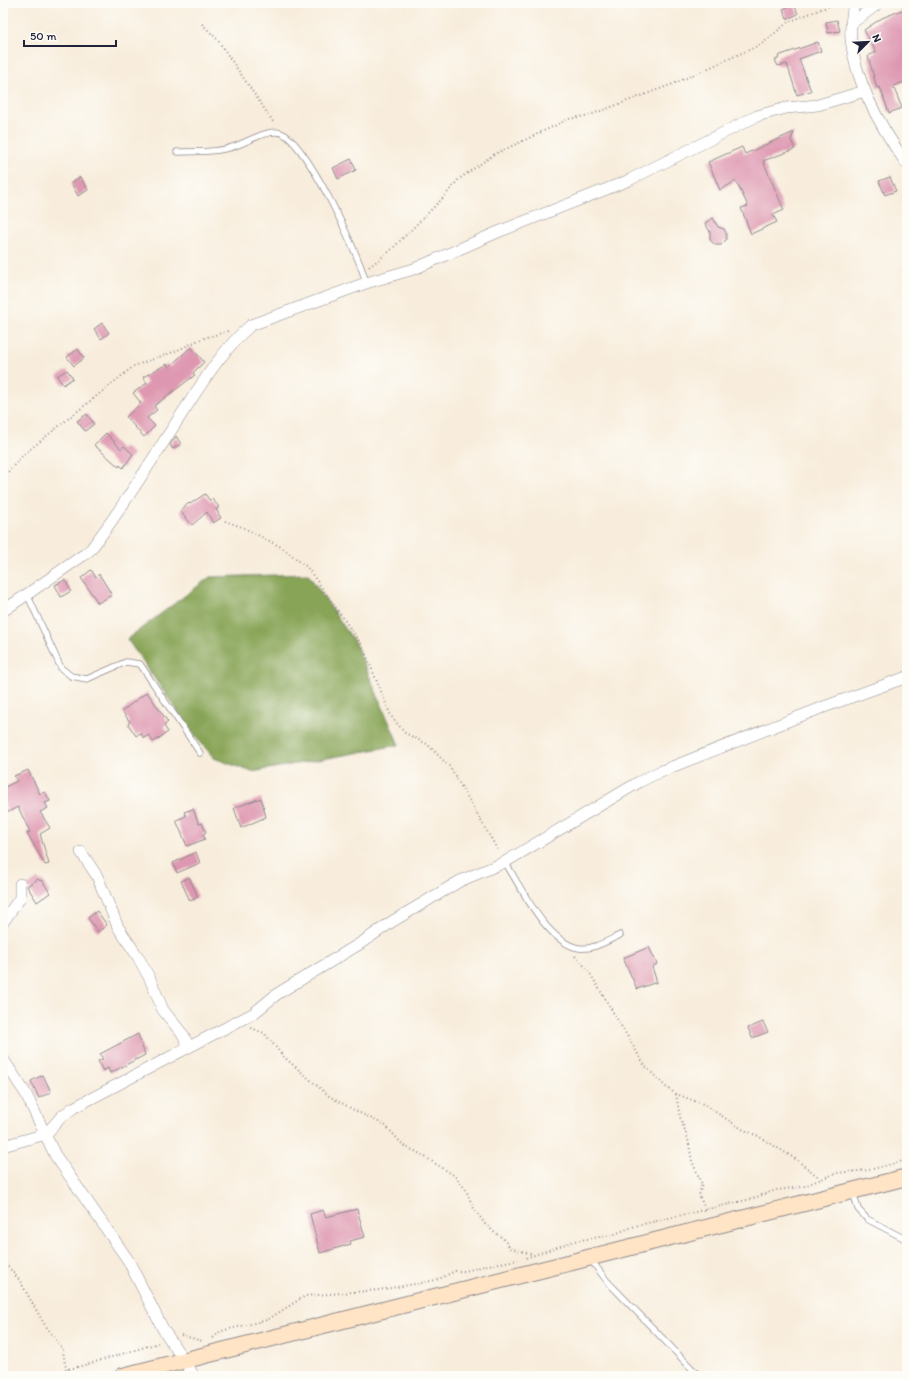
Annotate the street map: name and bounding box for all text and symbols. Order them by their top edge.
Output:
scale bar [24,22,116,48]
north arrow [848,22,888,62]
text: 50 m [30,29,56,43]
text: N [869,32,884,44]

